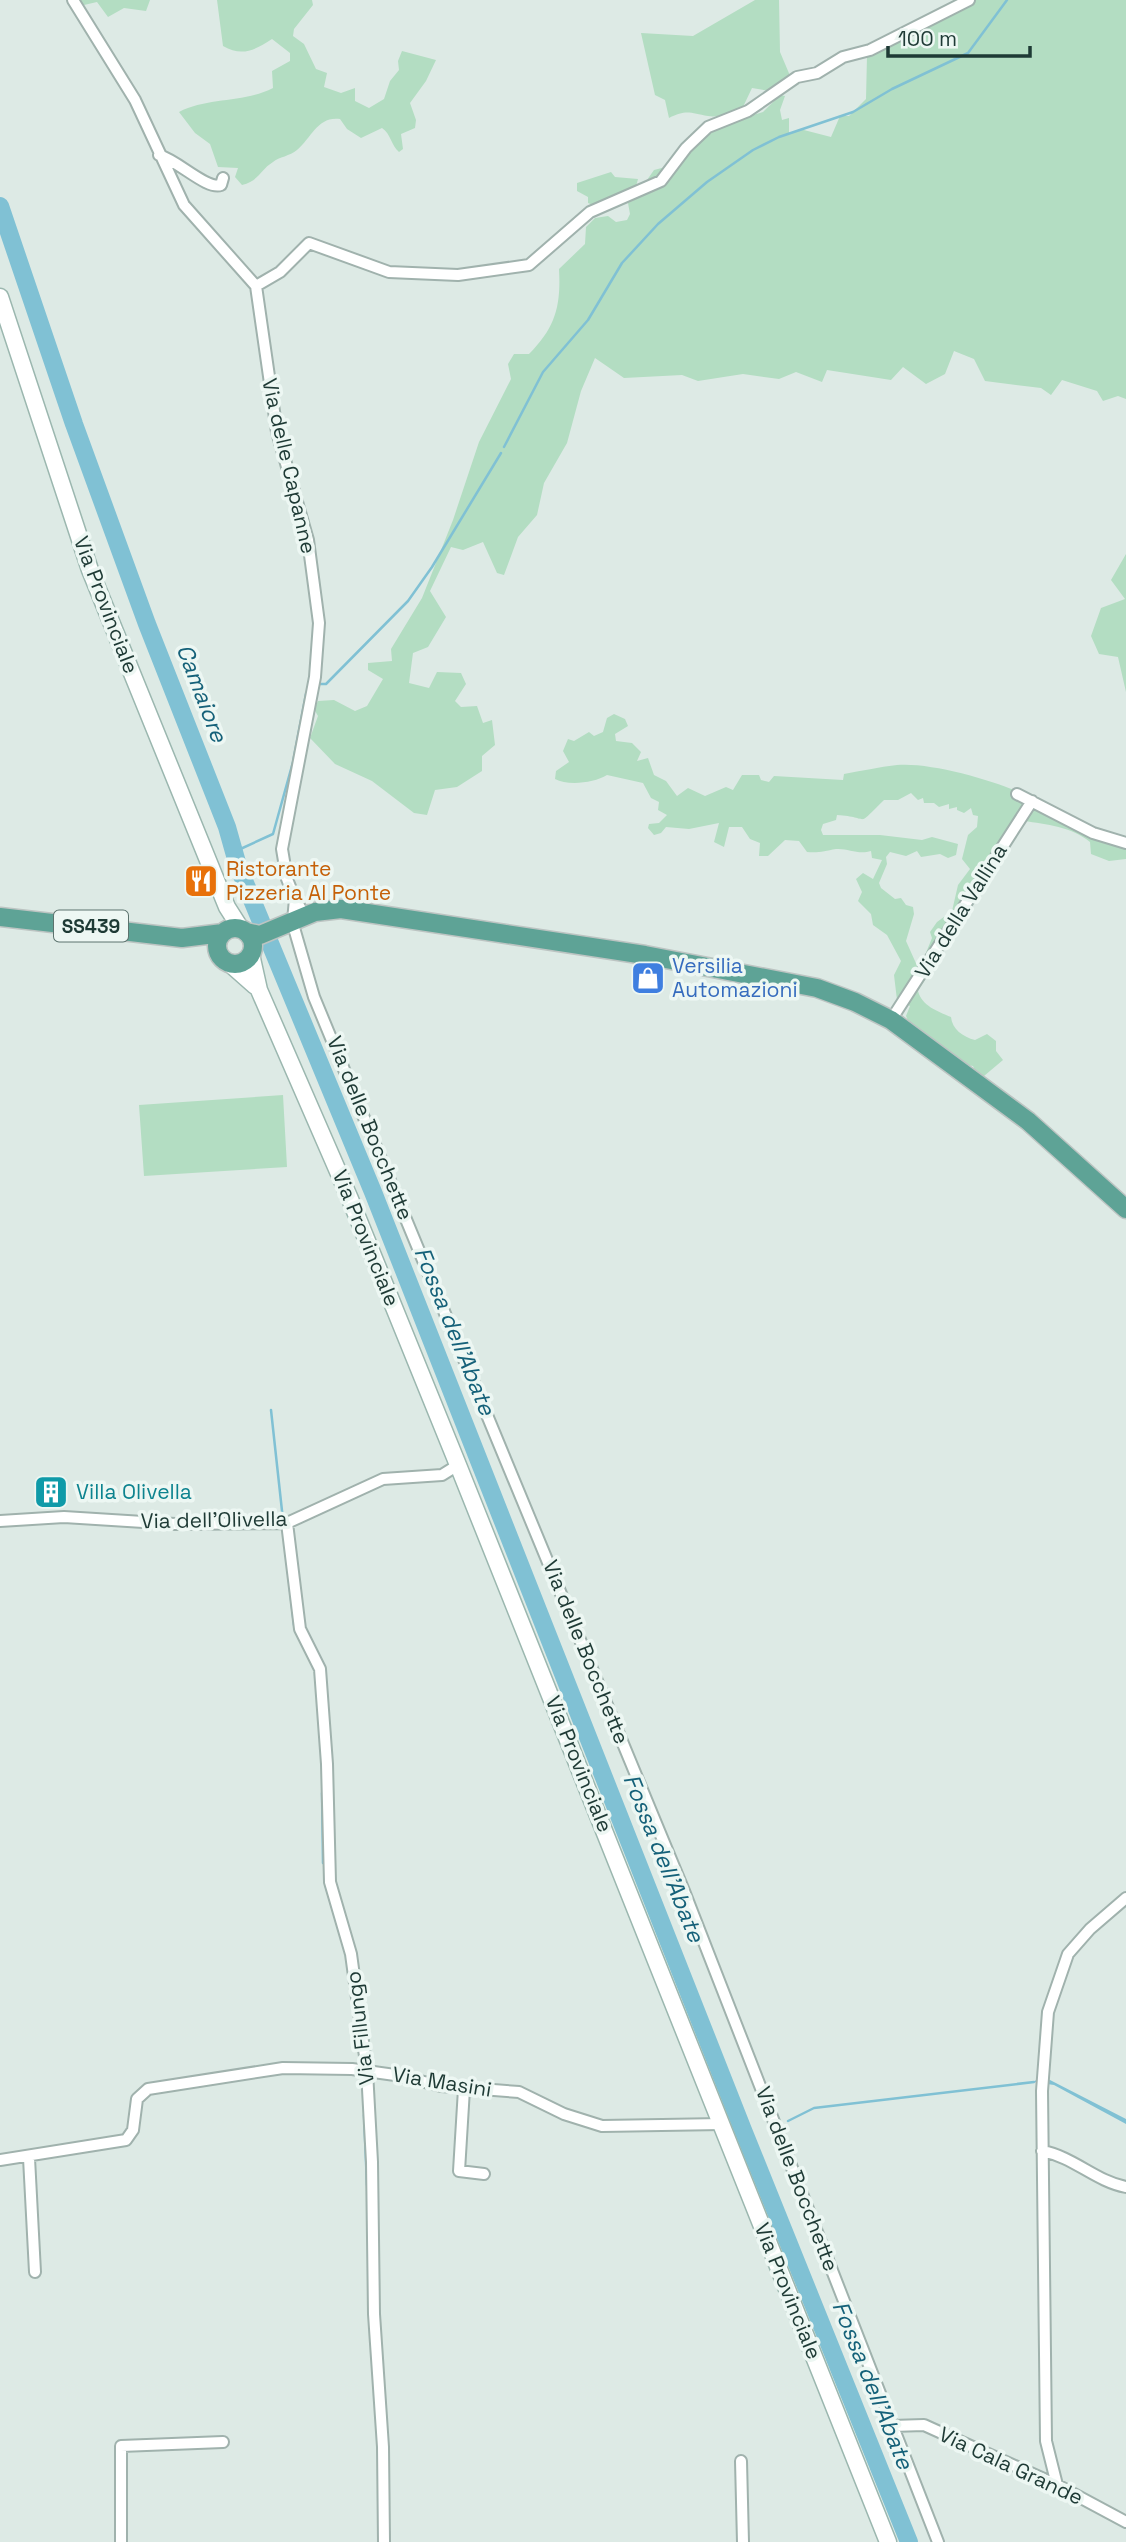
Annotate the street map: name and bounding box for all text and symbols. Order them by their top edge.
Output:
scale bar [888,14,1030,58]
text: 100 m [898,25,957,52]
street label: Via delle Capanne [256,376,323,556]
street label: Via Provinciale [68,532,145,677]
water label: Camaiore [170,640,235,748]
street label: Via della Vallina [908,838,1013,983]
place label: Ristorante Pizzeria Al Ponte [226,855,391,906]
restaurant icon: Ristorante Pizzeria Al Ponte [182,862,220,900]
road number: SS439 [54,910,128,942]
place label: Versilia Automazioni [672,952,798,1003]
shop icon: Versilia Automazioni [629,959,667,997]
street label: Via delle Bocchette [321,1032,420,1224]
street label: Via Provinciale [327,1166,406,1310]
water label: Fossa dell'Abate [408,1242,503,1421]
building icon: Villa Olivella [32,1473,70,1511]
place label: Villa Olivella [76,1478,192,1505]
street label: Via dell'Olivella [140,1505,288,1534]
street label: Via delle Bocchette [537,1556,636,1748]
street label: Via Provinciale [540,1692,619,1836]
water label: Fossa dell'Abate [617,1769,712,1948]
street label: Via Fillungo [339,1970,380,2087]
street label: Via Masini [391,2060,494,2103]
street label: Via delle Bocchette [750,2083,845,2275]
street label: Via Provinciale [749,2219,828,2363]
water label: Fossa dell'Abate [826,2296,921,2475]
street label: Via Cala Grande [935,2420,1088,2511]

